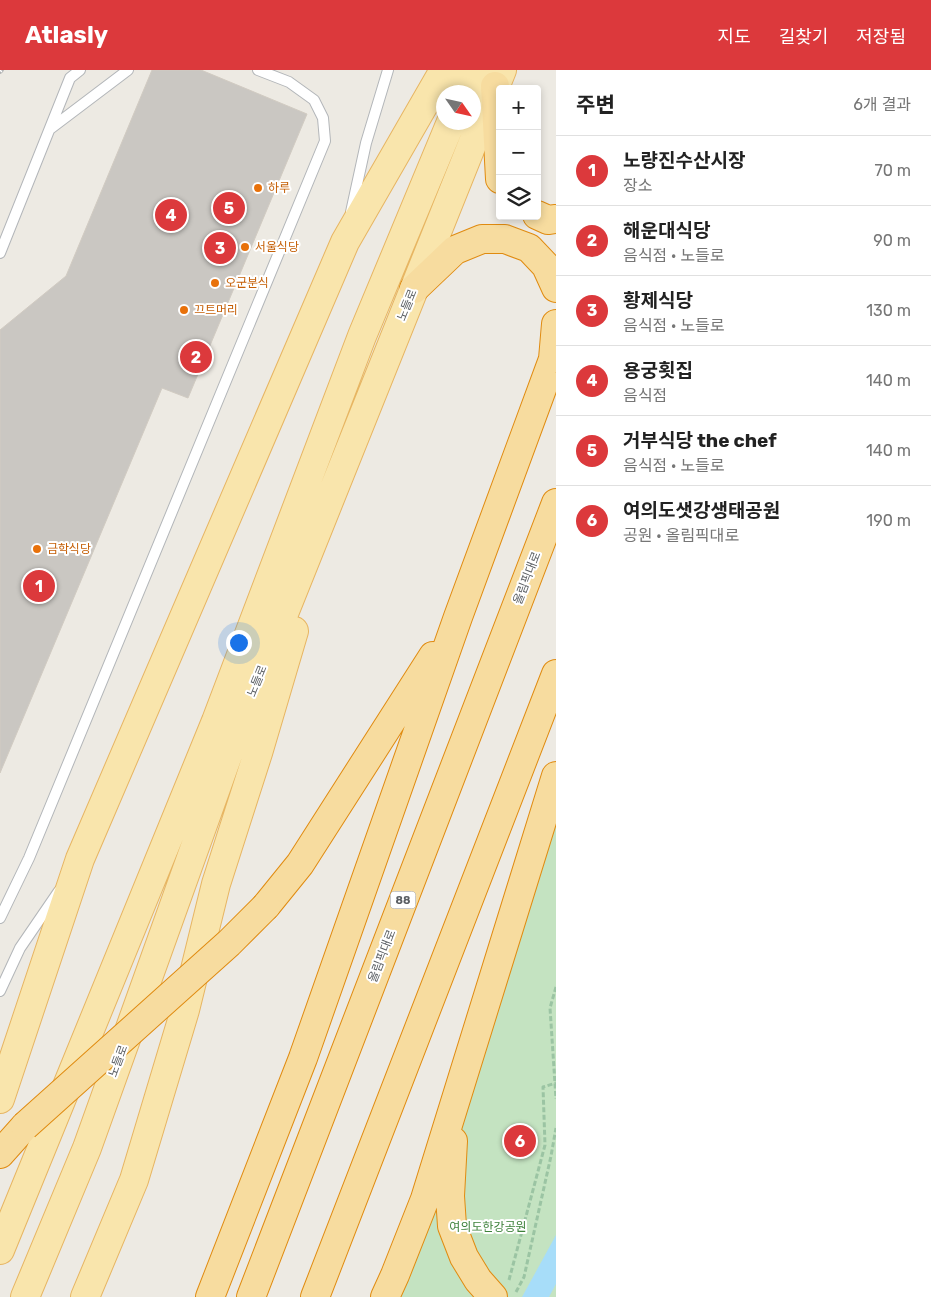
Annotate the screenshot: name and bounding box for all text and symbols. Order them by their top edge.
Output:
text: Atlasly [25,21,108,49]
text: 지도 [718,26,751,48]
text: 길찾기 [779,26,828,48]
text: 저장됨 [856,26,906,48]
north arrow [436,85,481,130]
map controls [496,85,541,220]
button: + [496,85,541,130]
text: 주변 [576,92,615,117]
text: 6개 결과 [853,95,911,114]
button: − [496,130,541,175]
text: 노량진수산시장 [623,149,745,172]
text: 1 [588,161,596,180]
text: 70 m [874,161,911,180]
button: layers [496,175,541,220]
text: 장소 [623,176,652,195]
place label: 하루 [268,181,290,195]
marker: 하루 [252,182,264,194]
pin: 5 [213,189,245,227]
pin: 4 [155,196,187,234]
text: 해운대식당 [623,219,710,242]
pin: 3 [204,229,236,267]
text: 2 [587,231,597,250]
text: 90 m [873,231,911,250]
place label: 서울식당 [255,240,299,254]
marker: 서울식당 [239,241,251,253]
text: 음식점 · 노들로 [623,246,724,265]
place label: 오군분식 [225,276,269,290]
marker: 오군분식 [209,277,221,289]
street label: 노들로 [394,287,420,323]
text: 황제식당 [623,289,693,312]
text: 3 [587,301,597,320]
text: 130 m [866,301,911,320]
place label: 끄트머리 [194,303,238,317]
marker: 끄트머리 [178,304,190,316]
text: 음식점 · 노들로 [623,316,724,335]
pin: 2 [180,338,212,376]
text: 용궁횟집 [623,359,693,382]
text: 4 [587,371,597,390]
text: 140 m [866,371,911,390]
text: 음식점 [623,386,667,405]
text: 거부식당 the chef [623,429,777,452]
text: 5 [587,441,597,460]
text: 140 m [866,441,911,460]
text: 음식점 · 노들로 [623,456,724,475]
text: 여의도샛강생태공원 [623,499,780,522]
text: 6 [587,511,597,530]
text: 190 m [866,511,911,530]
text: 공원 · 올림픽대로 [623,526,739,545]
place label: 금학식당 [47,542,91,556]
marker: 금학식당 [31,543,43,555]
street label: 올림픽대로 [511,550,543,606]
pin: 1 [23,567,55,605]
your location [226,630,252,656]
street label: 노들로 [244,663,270,699]
road number: 88 [390,892,416,908]
street label: 올림픽대로 [366,928,398,984]
street label: 노들로 [106,1043,130,1079]
pin: 6 [504,1122,536,1160]
park label: 여의도한강공원 [449,1220,527,1234]

